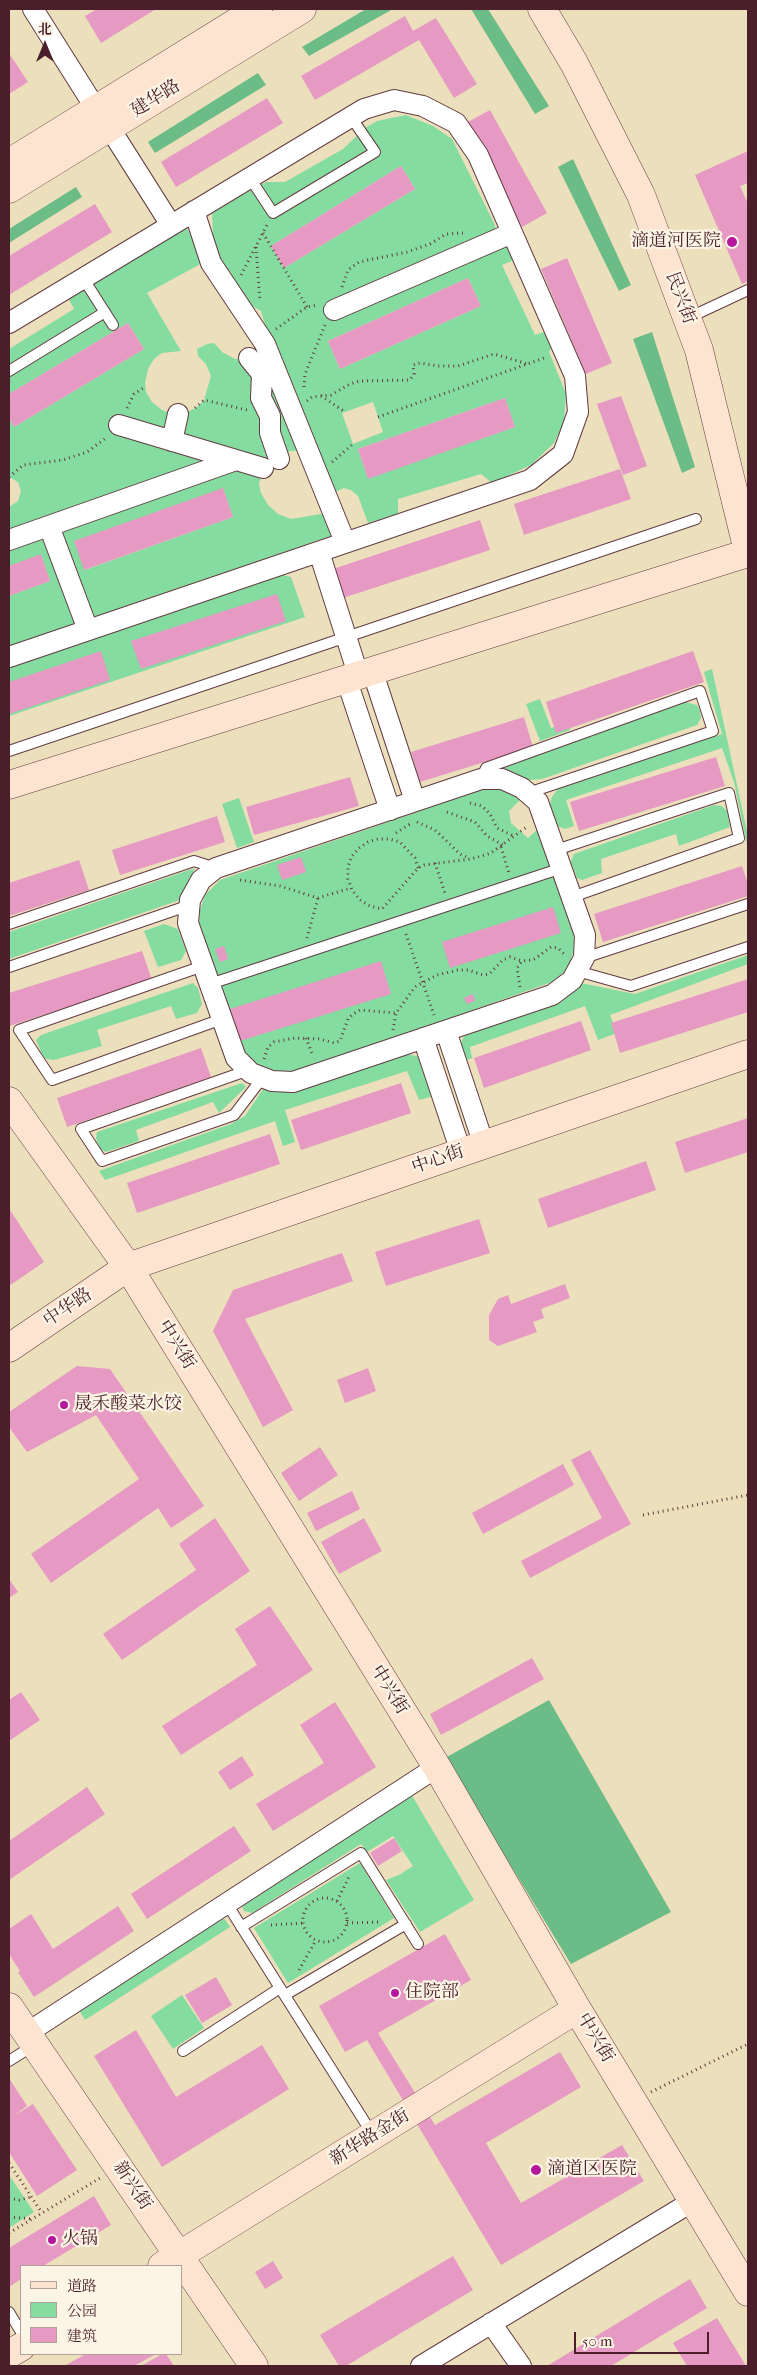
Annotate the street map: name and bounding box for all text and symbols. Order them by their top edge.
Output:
north arrow [20,20,70,70]
text: 北 [38,21,52,38]
street label: 建华路 [127,76,185,122]
place label: 滴道河医院 [631,231,721,253]
marker: 滴道河医院 [725,235,739,249]
street label: 民兴街 [661,269,699,327]
street label: 中心街 [409,1141,467,1179]
street label: 中华路 [40,1284,96,1332]
street label: 中兴街 [153,1316,199,1374]
place label: 晟禾酸菜水饺 [74,1394,182,1416]
marker: 晟禾酸菜水饺 [58,1399,70,1411]
street label: 中兴街 [366,1661,412,1719]
place label: 住院部 [405,1982,459,2004]
marker: 住院部 [389,1987,401,1999]
street label: 中兴街 [572,2009,618,2067]
street label: 新华路金街 [326,2105,414,2171]
street label: 新兴街 [108,2158,156,2214]
place label: 滴道区医院 [547,2159,637,2181]
marker: 滴道区医院 [529,2163,543,2177]
place label: 火锅 [62,2229,98,2251]
marker: 火锅 [46,2234,58,2246]
legend [20,2265,182,2355]
text: 道路 [67,2277,97,2295]
text: 公园 [67,2302,97,2320]
scale bar [577,2322,712,2354]
text: 建筑 [67,2327,97,2345]
text: 50 m [582,2332,612,2350]

